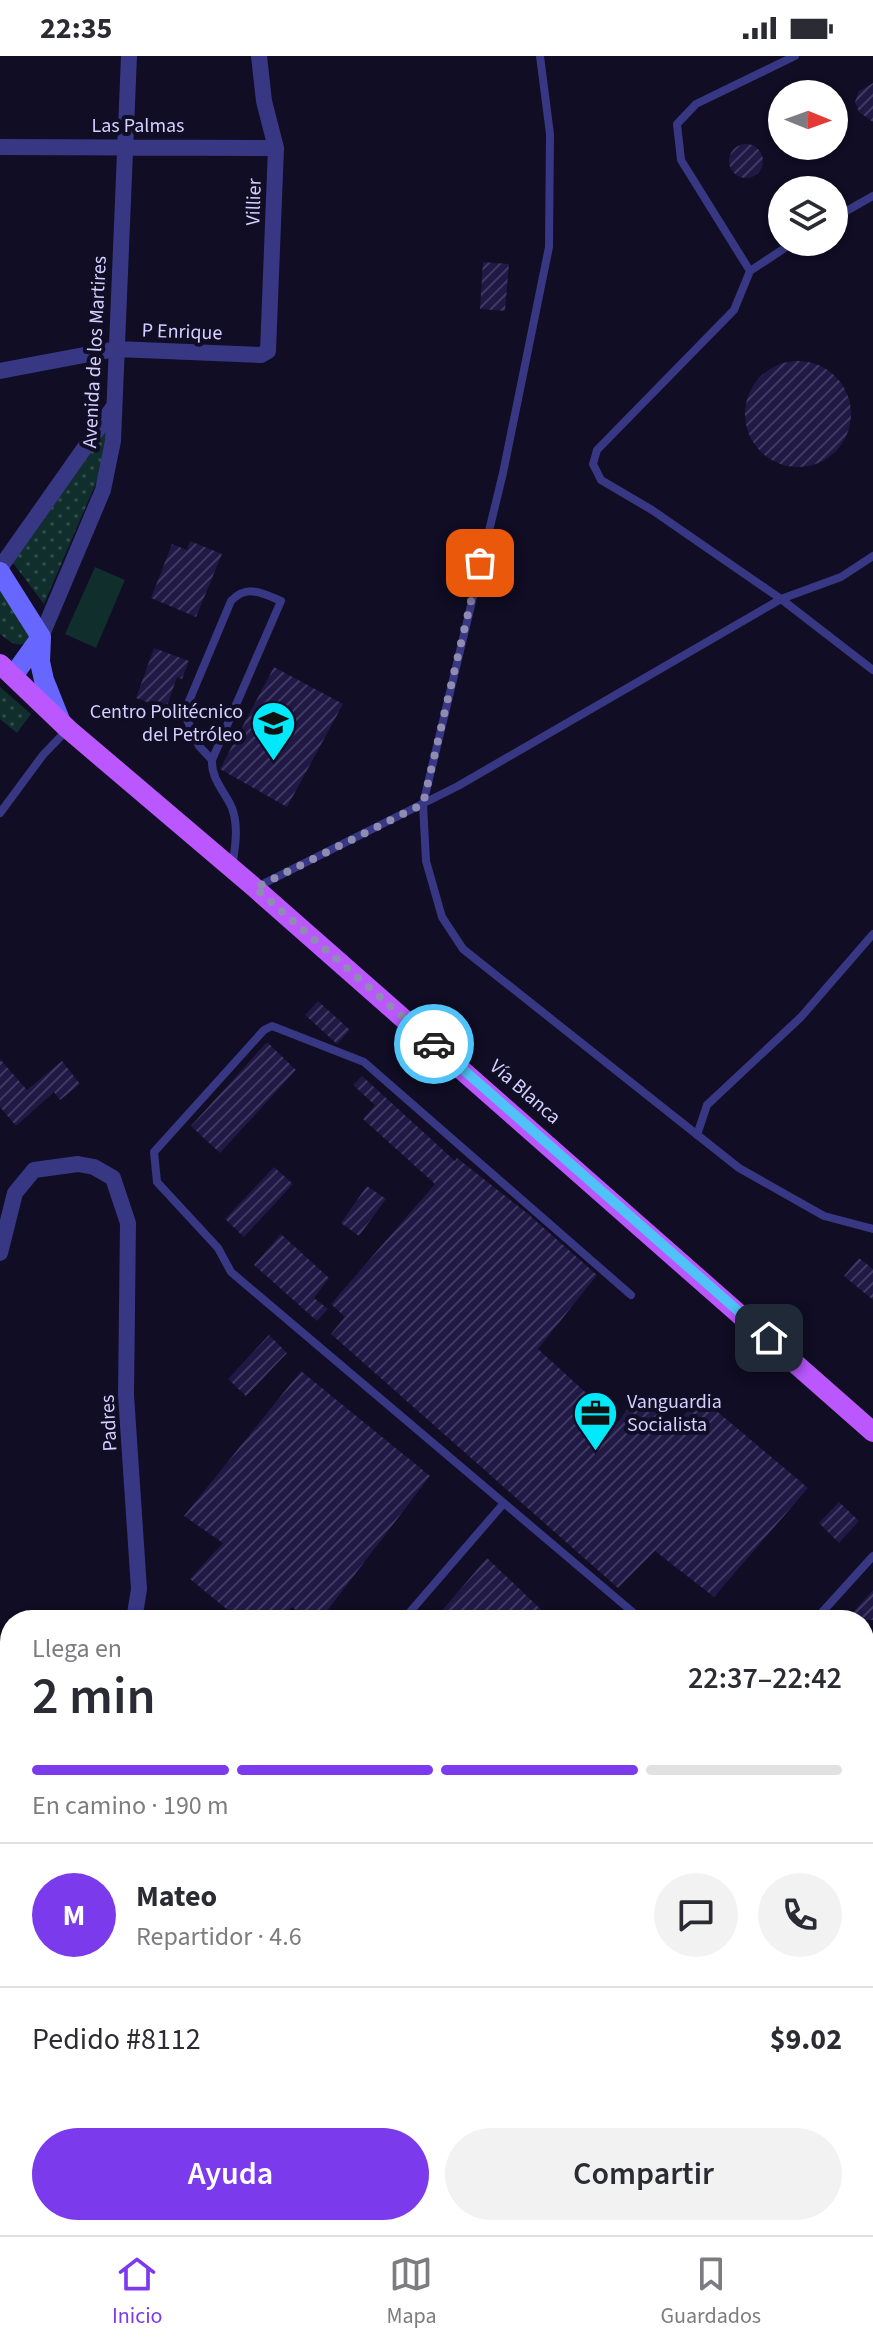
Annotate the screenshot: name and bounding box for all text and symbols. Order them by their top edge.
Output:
text: 22:35 [40,7,112,50]
north arrow [768,80,848,160]
map controls [768,80,848,256]
street label: Las Palmas [92,112,184,140]
button: layers [768,176,848,256]
street label: Villier [239,178,269,226]
street label: Avenida de los Martires [76,255,114,449]
street label: P Enrique [141,317,223,347]
pin [446,529,514,597]
icon: bag [458,541,502,585]
place label: Centro Politécnico del Petróleo [90,698,243,749]
school or university icon: Centro Politécnico del Petróleo [250,700,298,763]
courier [394,1004,474,1084]
icon: car [412,1022,456,1066]
street label: Vía Blanca [483,1053,567,1131]
pin [735,1304,803,1372]
icon: home [747,1316,791,1360]
place label: Vanguardia Socialista [627,1388,722,1439]
office icon: Vanguardia Socialista [572,1389,620,1452]
street label: Padres [94,1394,124,1452]
text: Llega en [32,1630,122,1667]
text: 22:37–22:42 [688,1657,842,1700]
text: 2 min [32,1660,156,1734]
text: En camino · 190 m [32,1787,228,1824]
button: chat [654,1873,738,1957]
button: phone [758,1873,842,1957]
text: Mateo [136,1875,217,1918]
text: M [63,1894,85,1937]
text: Repartidor · 4.6 [136,1918,302,1955]
text: Pedido #8112 [32,2018,201,2061]
text: $9.02 [770,2018,842,2061]
button: Ayuda [32,2128,429,2220]
button: Compartir [445,2128,842,2220]
tab: Inicio [112,2252,163,2332]
tab: Mapa [386,2252,437,2332]
tab: Guardados [660,2252,761,2332]

